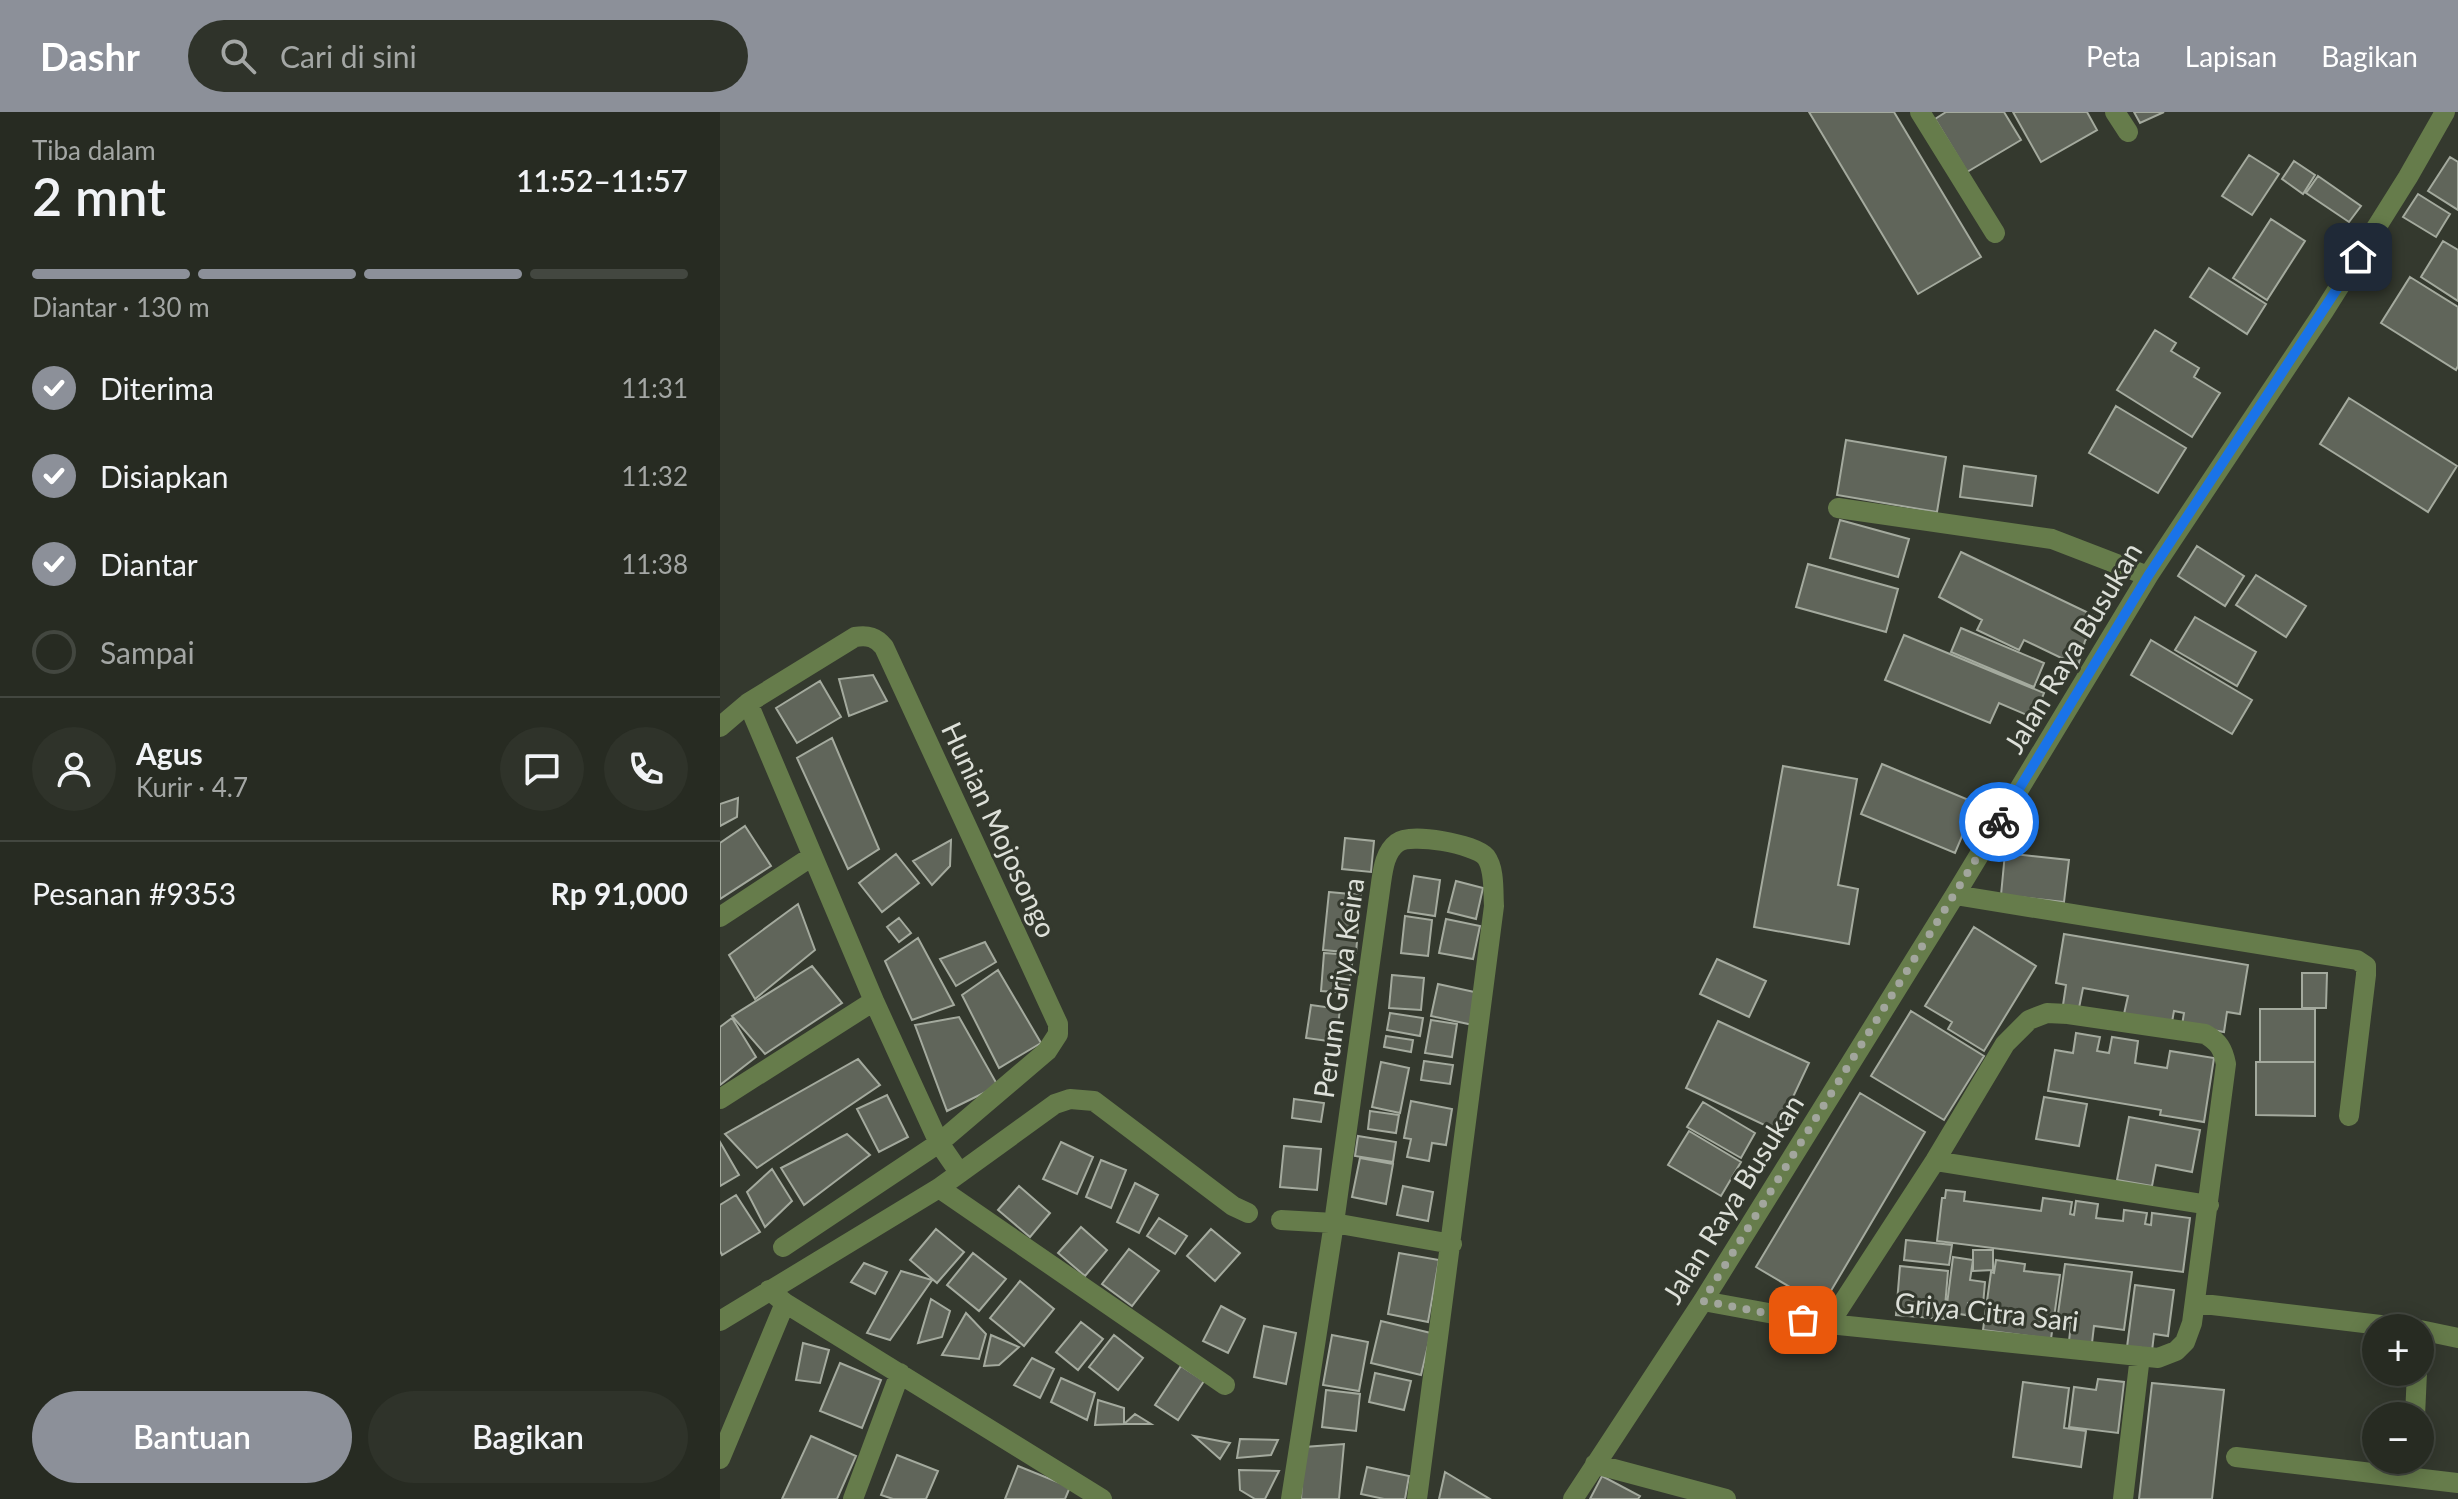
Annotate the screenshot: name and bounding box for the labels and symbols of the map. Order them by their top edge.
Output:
pin [2324,223,2392,291]
street label: Jalan Raya Busukan [1996,536,2148,759]
street label: Hunian Mojosongo [935,717,1065,943]
courier [1959,782,2039,862]
street label: Perum Griya Keira [1306,876,1370,1100]
street label: Jalan Raya Busukan [1654,1088,1810,1309]
street label: Griya Citra Sari [1893,1284,2081,1338]
pin [1769,1286,1837,1354]

